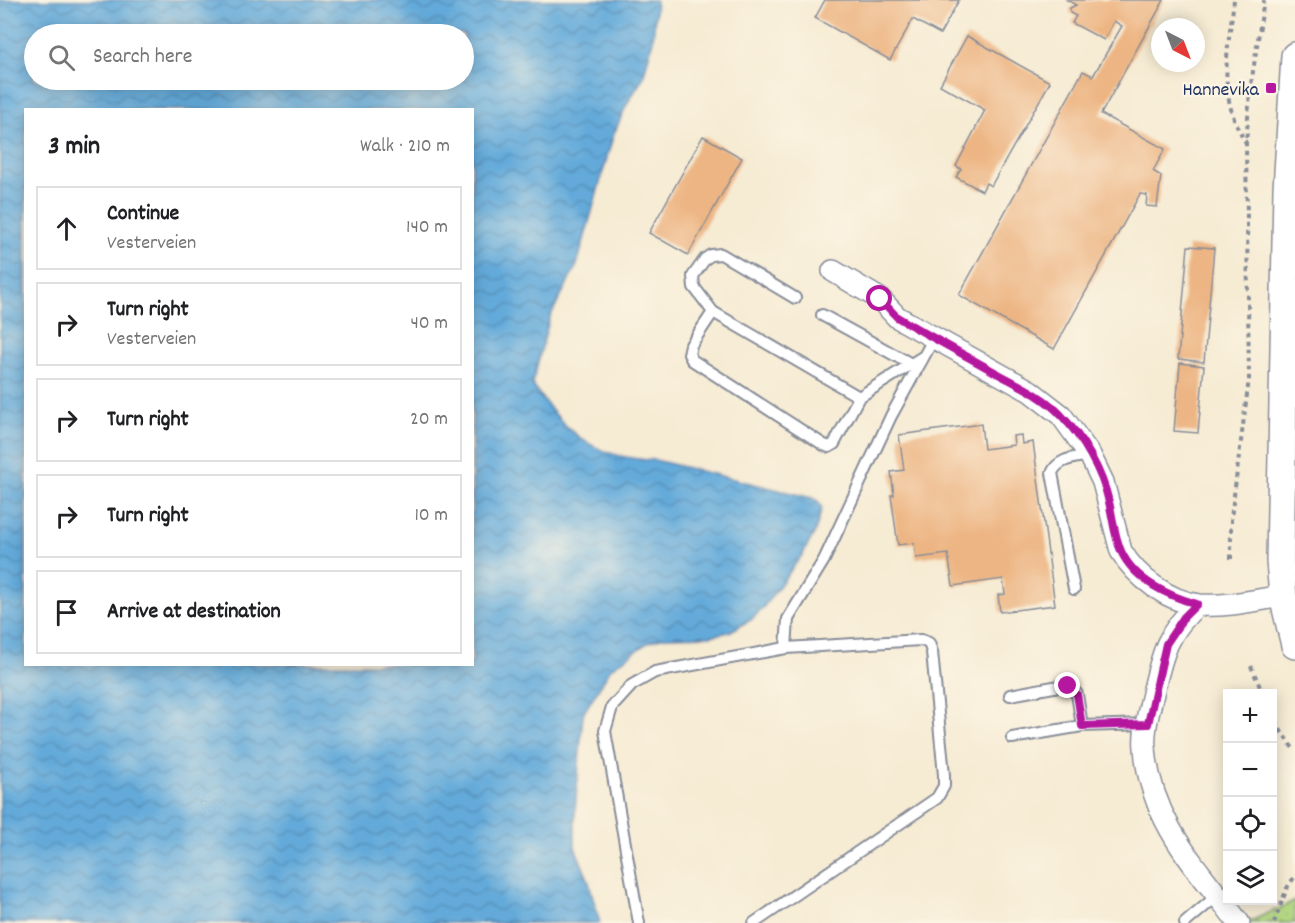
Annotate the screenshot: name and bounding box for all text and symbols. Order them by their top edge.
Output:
north arrow [1151,18,1205,72]
search box [24,24,474,90]
icon: search [45,41,78,74]
text: Search here [93,42,192,73]
place label: Hannevika [1183,77,1260,105]
marker: Hannevika [1264,81,1278,95]
text: 3 min [48,129,100,166]
text: Walk · 210 m [360,133,450,161]
text: Continue [107,199,179,230]
icon: ahead [50,212,83,245]
text: 140 m [406,214,448,242]
text: Vesterveien [107,230,196,258]
route start [866,285,892,311]
text: Turn right [107,295,189,326]
icon: right [50,308,83,341]
text: 40 m [410,310,448,338]
text: Vesterveien [107,326,196,354]
icon: right [50,404,83,437]
text: Turn right [107,405,189,436]
text: 20 m [410,406,448,434]
icon: right [50,500,83,533]
text: Turn right [107,501,189,532]
text: 10 m [414,502,448,530]
icon: arrive [50,596,83,629]
text: Arrive at destination [107,597,281,628]
route end [1054,672,1080,698]
map controls [1223,689,1277,905]
button: + [1223,689,1277,743]
button: − [1223,743,1277,797]
button: locate [1223,797,1277,851]
button: layers [1223,851,1277,905]

